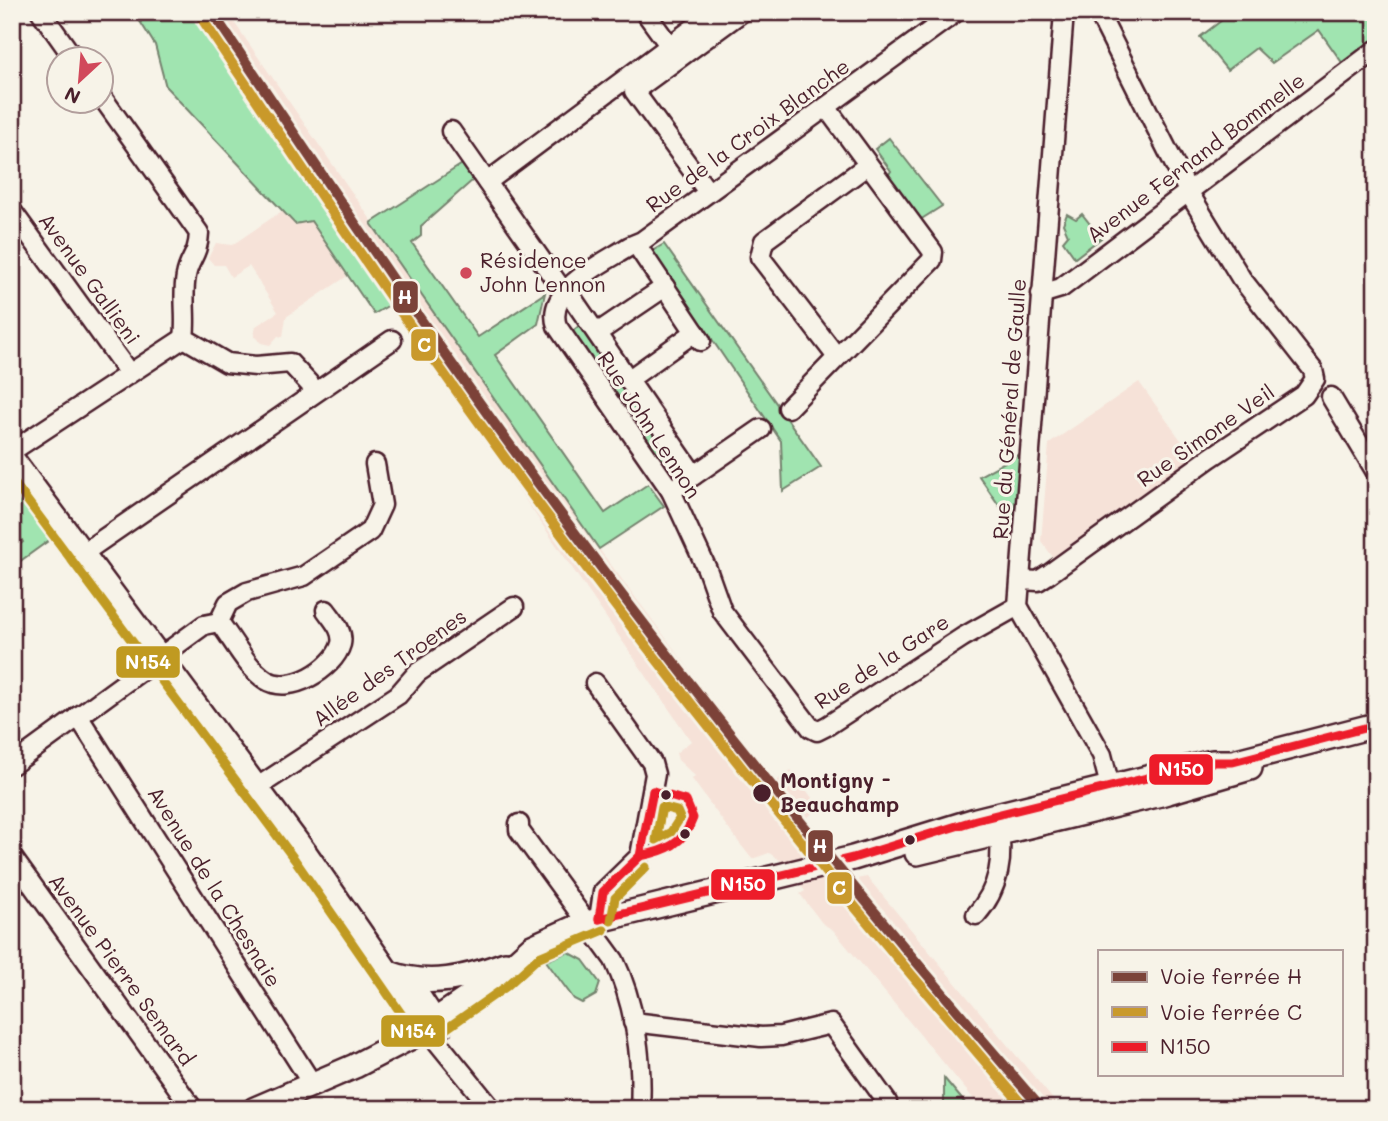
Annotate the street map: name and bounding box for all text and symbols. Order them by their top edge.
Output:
north arrow [46,46,116,116]
street label: Rue de la Croix Blanche [640,52,854,218]
street label: Avenue Fernand Bommelle [1081,66,1310,248]
text: N [60,81,84,110]
street label: Avenue Gallieni [33,207,147,349]
place label: Résidence John Lennon [480,246,606,297]
marker: Résidence John Lennon [458,265,474,281]
street label: Rue du Général de Gaulle [986,277,1031,540]
line badge: H [392,280,419,314]
text: H [397,284,413,309]
line badge: C [410,328,437,362]
text: C [417,332,431,357]
street label: Rue John Lennon [593,345,708,503]
street label: Rue Simone Veil [1131,377,1279,492]
street label: Allée des Troenes [307,602,471,732]
street label: Rue de la Gare [809,607,954,714]
line badge: N154 [115,645,181,679]
text: N154 [125,649,171,674]
line badge: N150 [1148,753,1214,786]
text: N150 [1158,756,1204,781]
place label: Montigny - Beauchamp [780,766,899,817]
street label: Avenue de la Chesnaie [142,781,288,992]
marker: Montigny - Beauchamp [751,782,773,804]
unlabelled marker [659,788,673,802]
unlabelled marker [678,827,692,841]
line badge: H [807,829,834,863]
text: H [812,833,828,858]
unlabelled marker [903,833,917,847]
street label: Avenue Pierre Semard [43,868,201,1070]
line badge: N150 [710,868,776,901]
text: N150 [720,871,766,896]
line badge: C [826,871,853,905]
text: C [832,875,846,900]
legend [1098,950,1342,1076]
text: Voie ferrée H [1160,962,1302,989]
text: Voie ferrée C [1160,998,1302,1025]
line badge: N154 [380,1014,446,1048]
text: N154 [390,1018,436,1043]
text: N150 [1160,1032,1210,1059]

